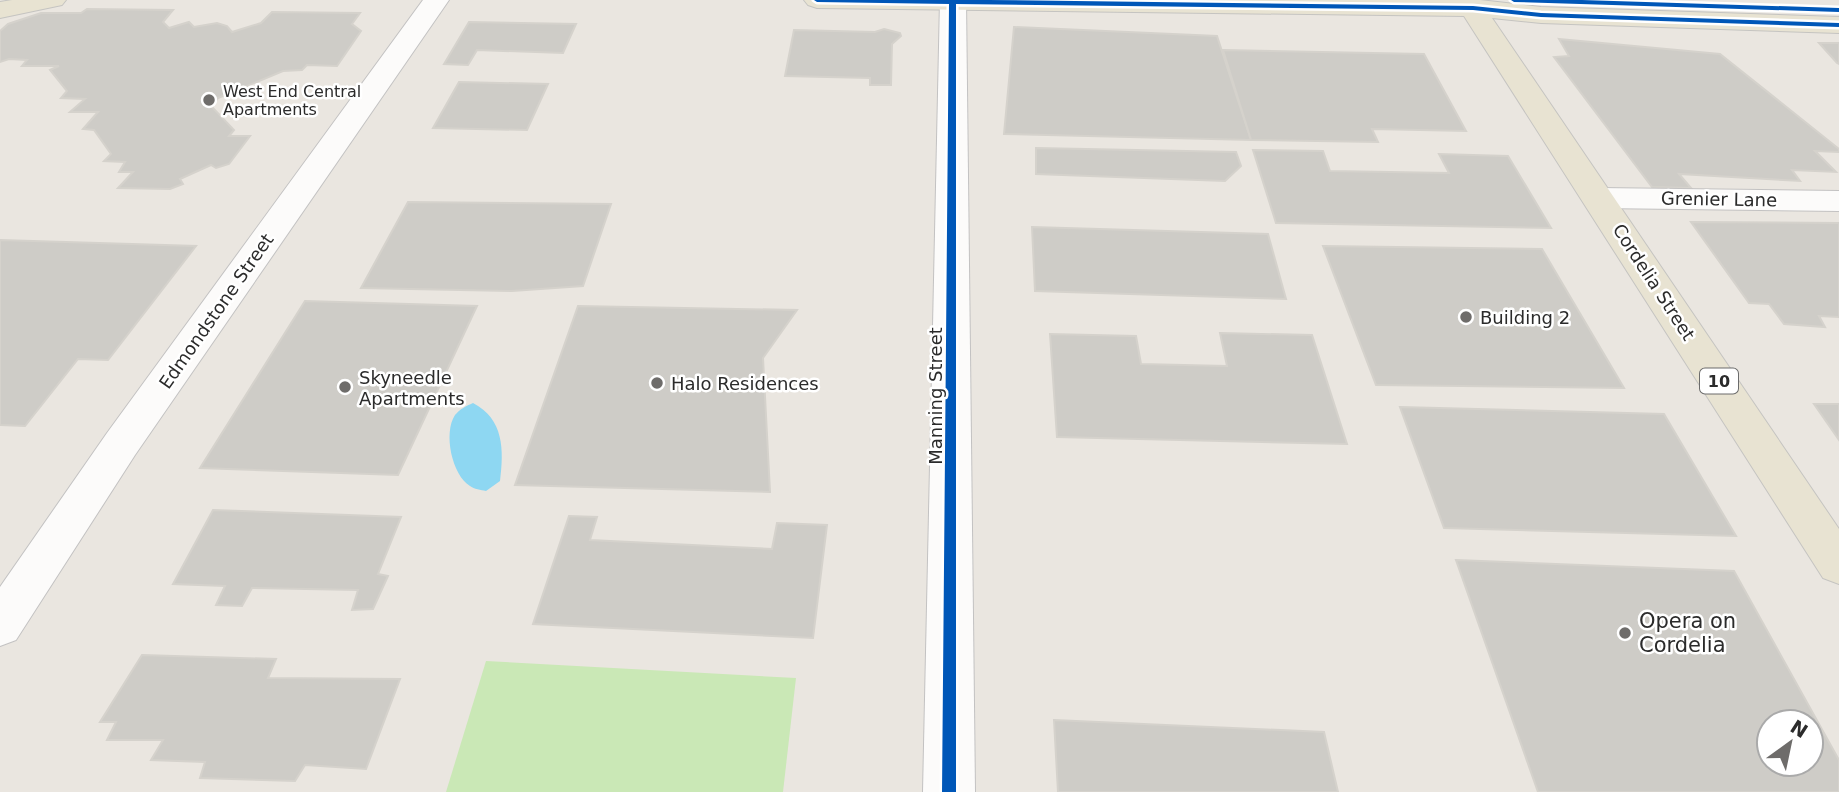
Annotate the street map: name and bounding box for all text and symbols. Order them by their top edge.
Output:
place label: West End Central Apartments [223,82,361,119]
marker: West End Central Apartments [201,92,217,108]
street label: Grenier Lane [1661,187,1777,211]
street label: Cordelia Street [1609,220,1699,344]
street label: Edmondstone Street [154,229,278,393]
place label: Building 2 [1480,307,1570,328]
marker: Building 2 [1458,309,1474,325]
street label: Manning Street [925,327,946,465]
place label: Skyneedle Apartments [359,367,465,409]
road number: 10 [1700,368,1738,394]
place label: Halo Residences [671,373,819,394]
marker: Halo Residences [649,375,665,391]
marker: Skyneedle Apartments [337,379,353,395]
place label: Opera on Cordelia [1639,609,1736,657]
marker: Opera on Cordelia [1617,625,1633,641]
north arrow [1755,708,1825,778]
text: N [1787,715,1812,742]

